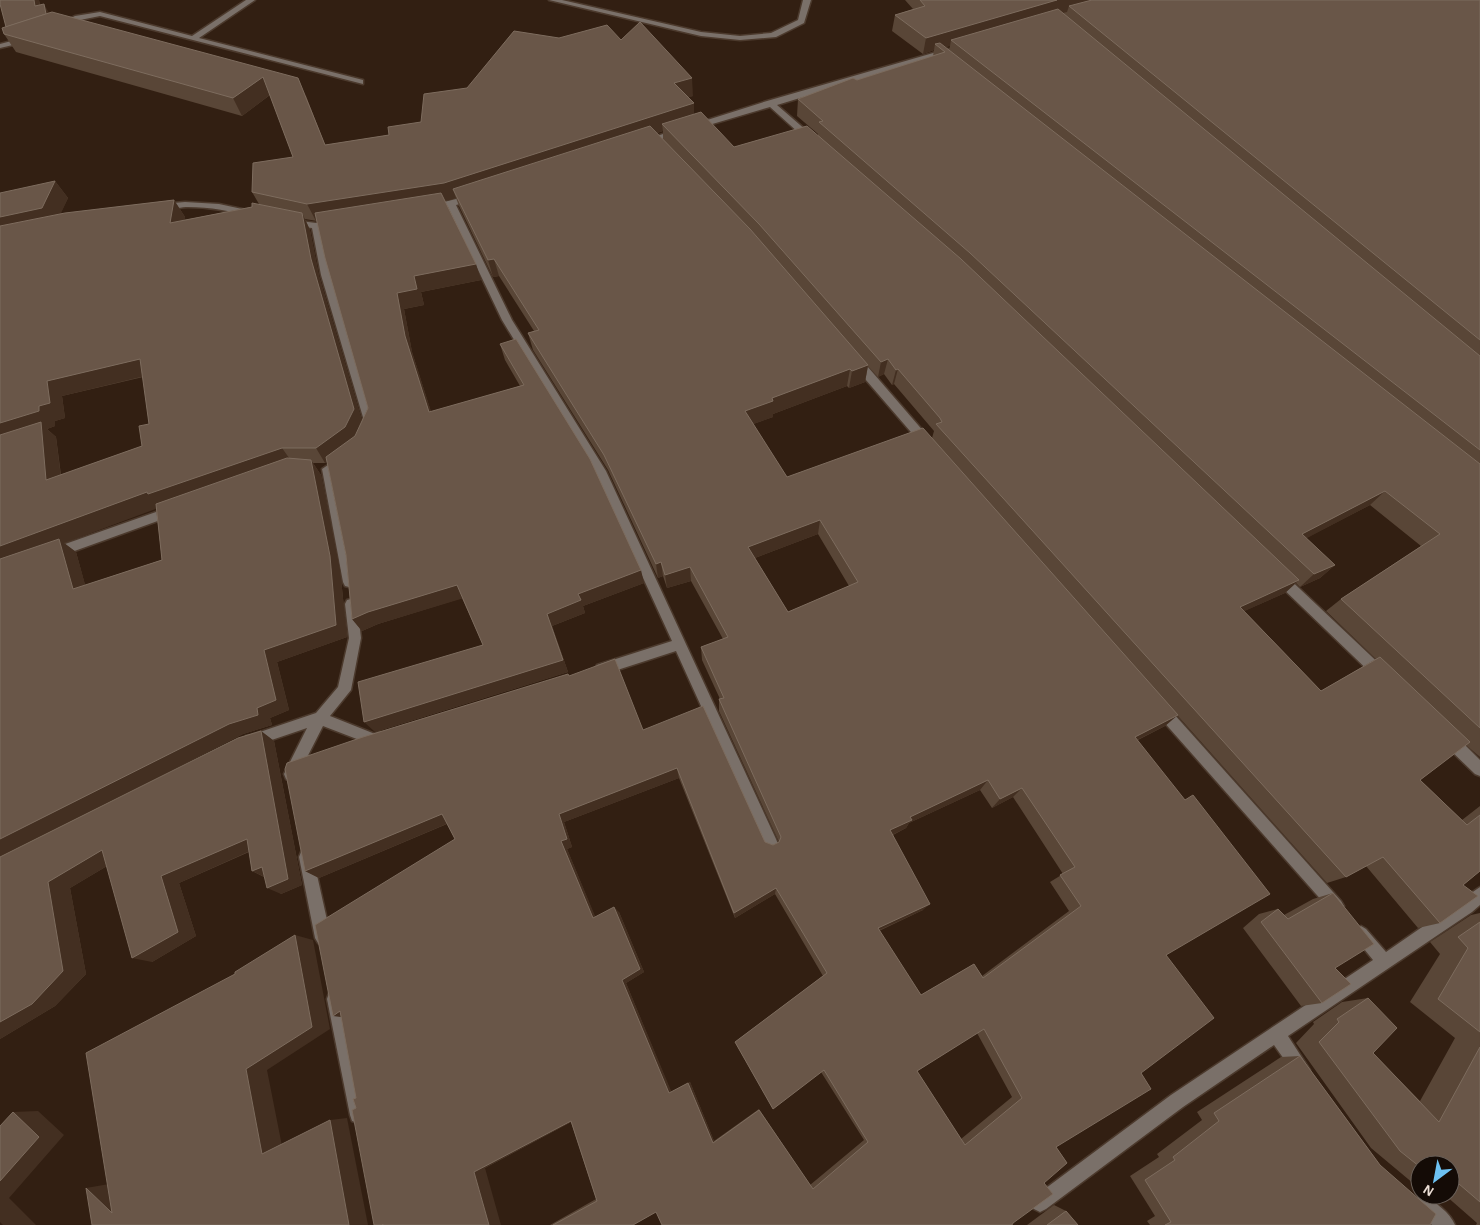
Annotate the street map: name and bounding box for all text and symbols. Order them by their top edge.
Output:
north arrow [1410,1155,1460,1205]
text: N [1421,1182,1436,1199]

